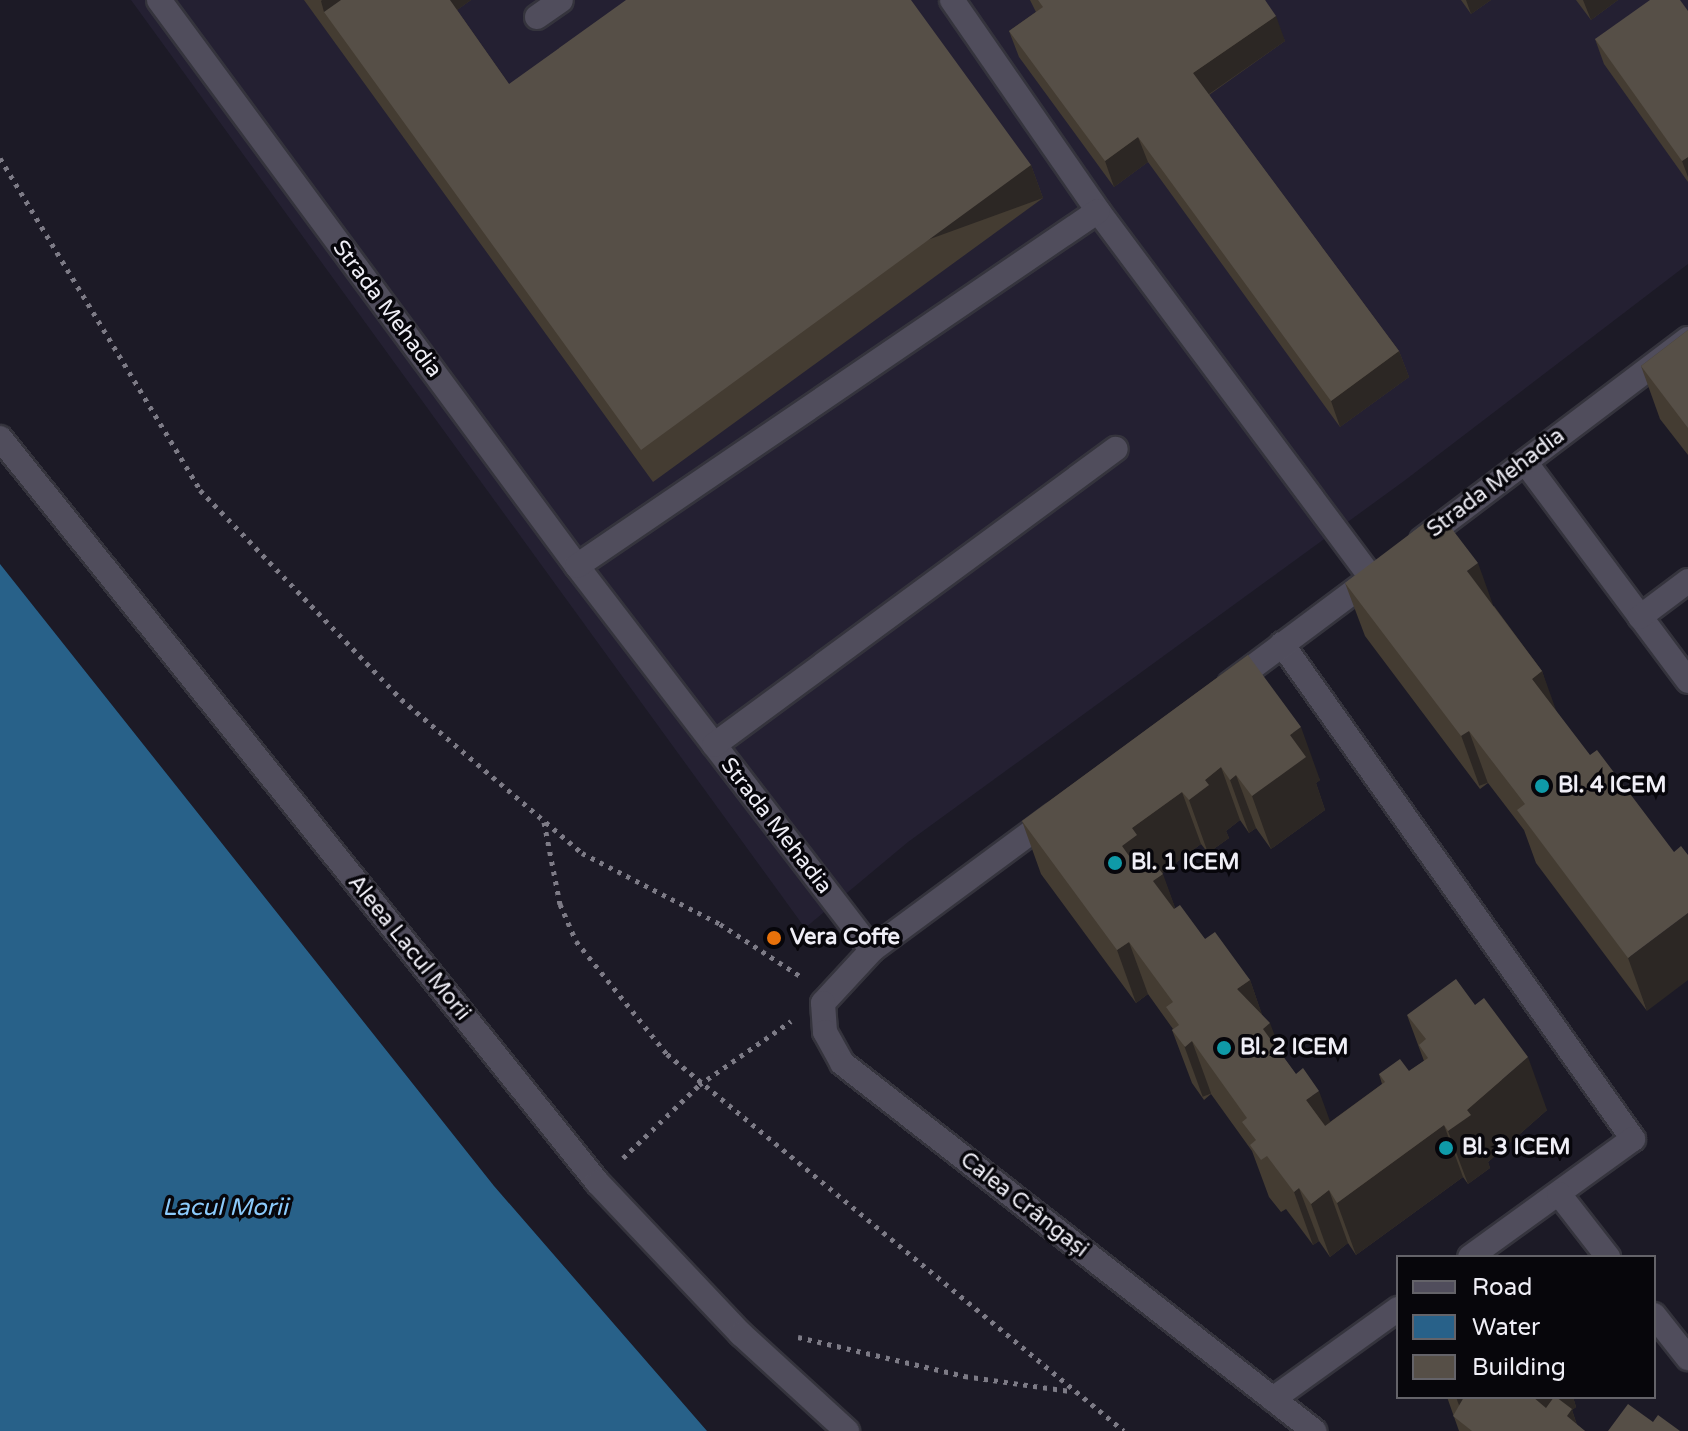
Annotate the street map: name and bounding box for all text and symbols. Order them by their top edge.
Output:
street label: Strada Mehadia [327,235,447,383]
street label: Strada Mehadia [1422,423,1570,543]
street label: Strada Mehadia [715,753,837,899]
place label: Bl. 4 ICEM [1558,773,1666,799]
marker: Bl. 4 ICEM [1533,777,1551,795]
place label: Bl. 1 ICEM [1131,850,1239,876]
marker: Bl. 1 ICEM [1106,854,1124,872]
street label: Aleea Lacul Morii [342,870,476,1026]
place label: Vera Coffe [790,925,900,951]
marker: Vera Coffe [765,929,783,947]
place label: Bl. 2 ICEM [1240,1035,1348,1061]
marker: Bl. 2 ICEM [1215,1039,1233,1057]
place label: Bl. 3 ICEM [1462,1135,1570,1161]
marker: Bl. 3 ICEM [1437,1139,1455,1157]
street label: Calea Crângași [955,1147,1093,1263]
water label: Lacul Morii [162,1194,288,1222]
legend [1396,1255,1656,1399]
text: Road [1472,1273,1532,1302]
text: Water [1472,1313,1540,1342]
text: Building [1472,1353,1566,1382]

